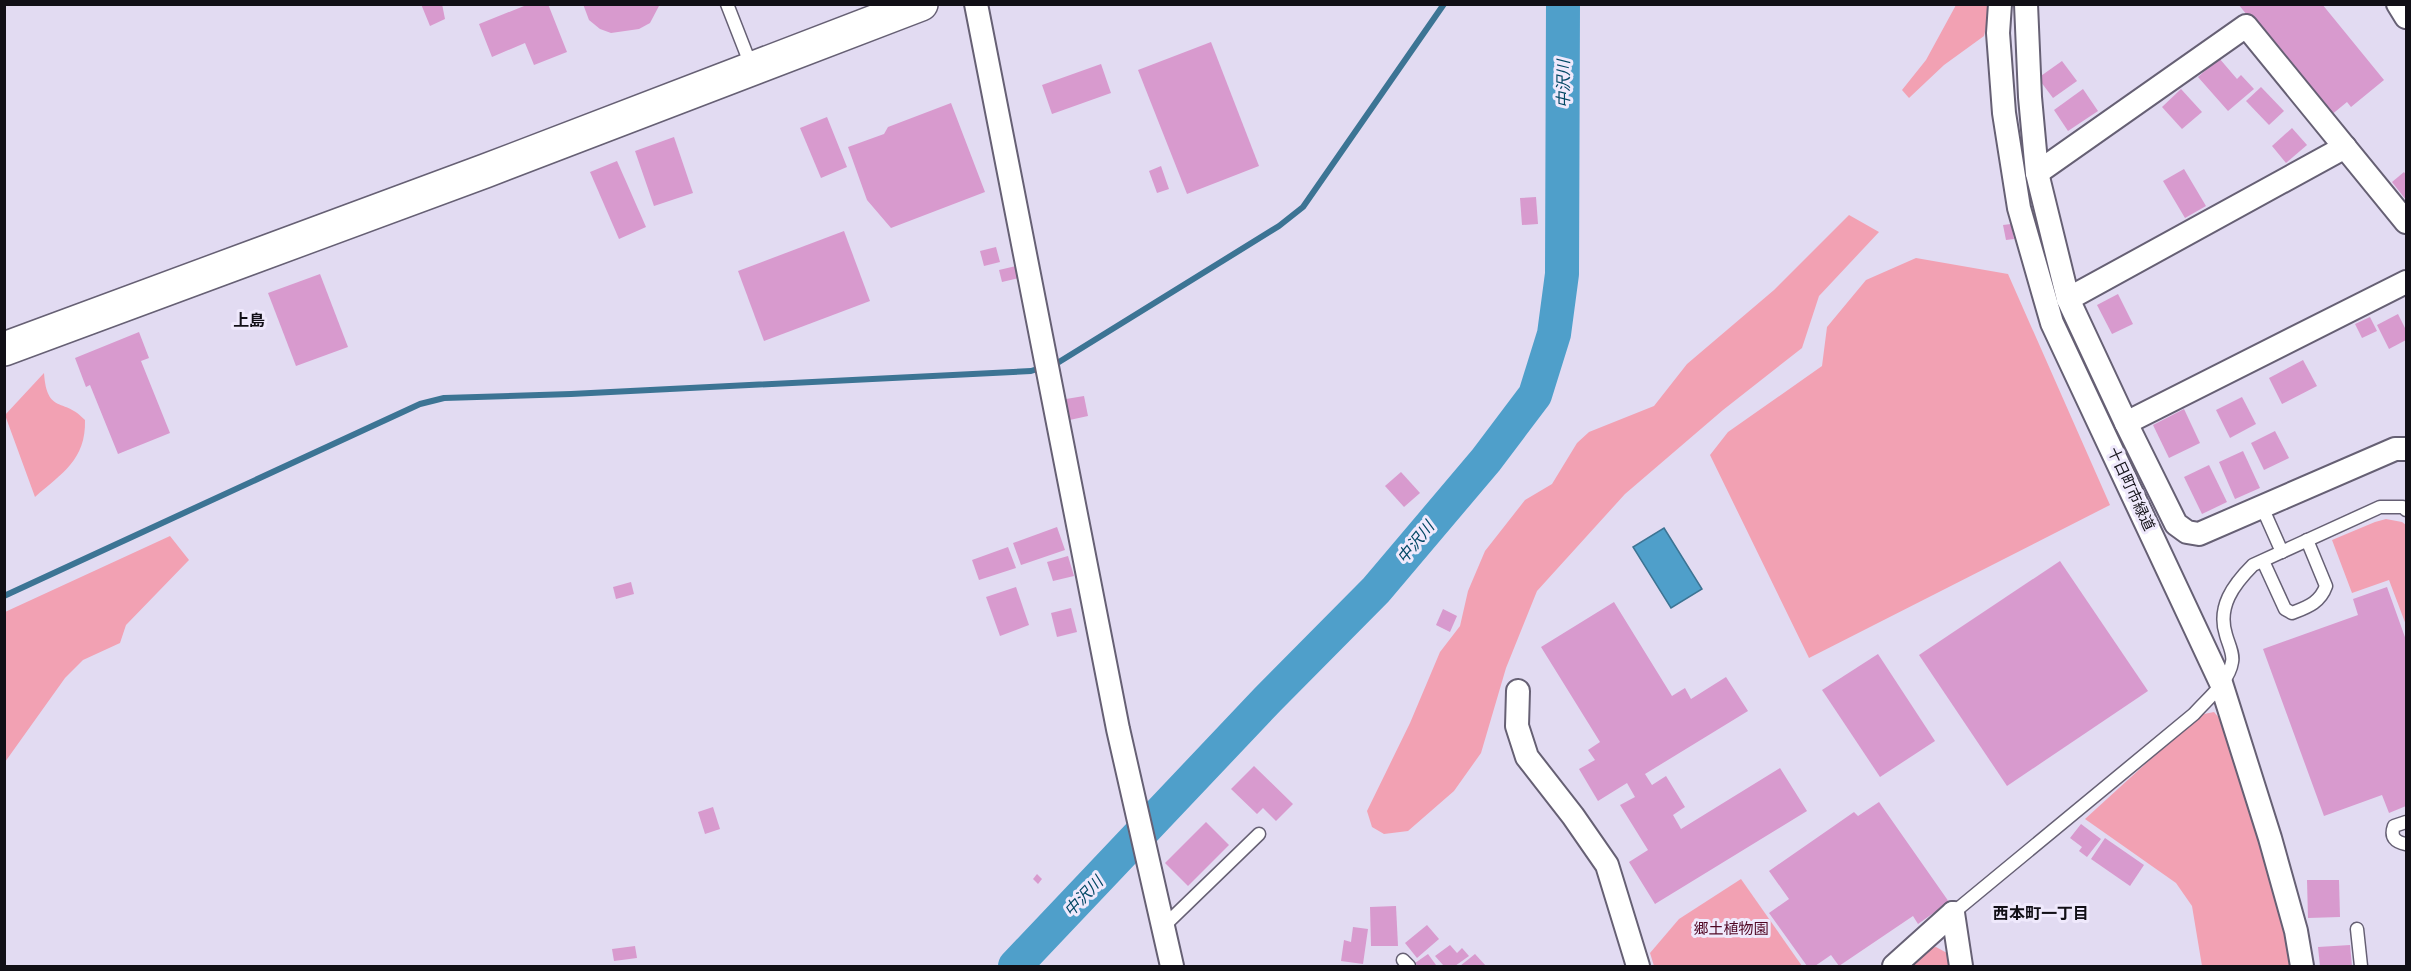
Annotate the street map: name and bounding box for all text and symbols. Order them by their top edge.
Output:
water label: 中沢川 [1552,58,1575,108]
district label: 上島 [233,309,265,332]
street label: 十日町市緑道 [2103,444,2160,534]
water label: 中沢川 [1391,515,1441,568]
water label: 中沢川 [1058,870,1110,922]
district label: 西本町一丁目 [1993,902,2089,925]
park label: 郷土植物園 [1693,918,1769,939]

